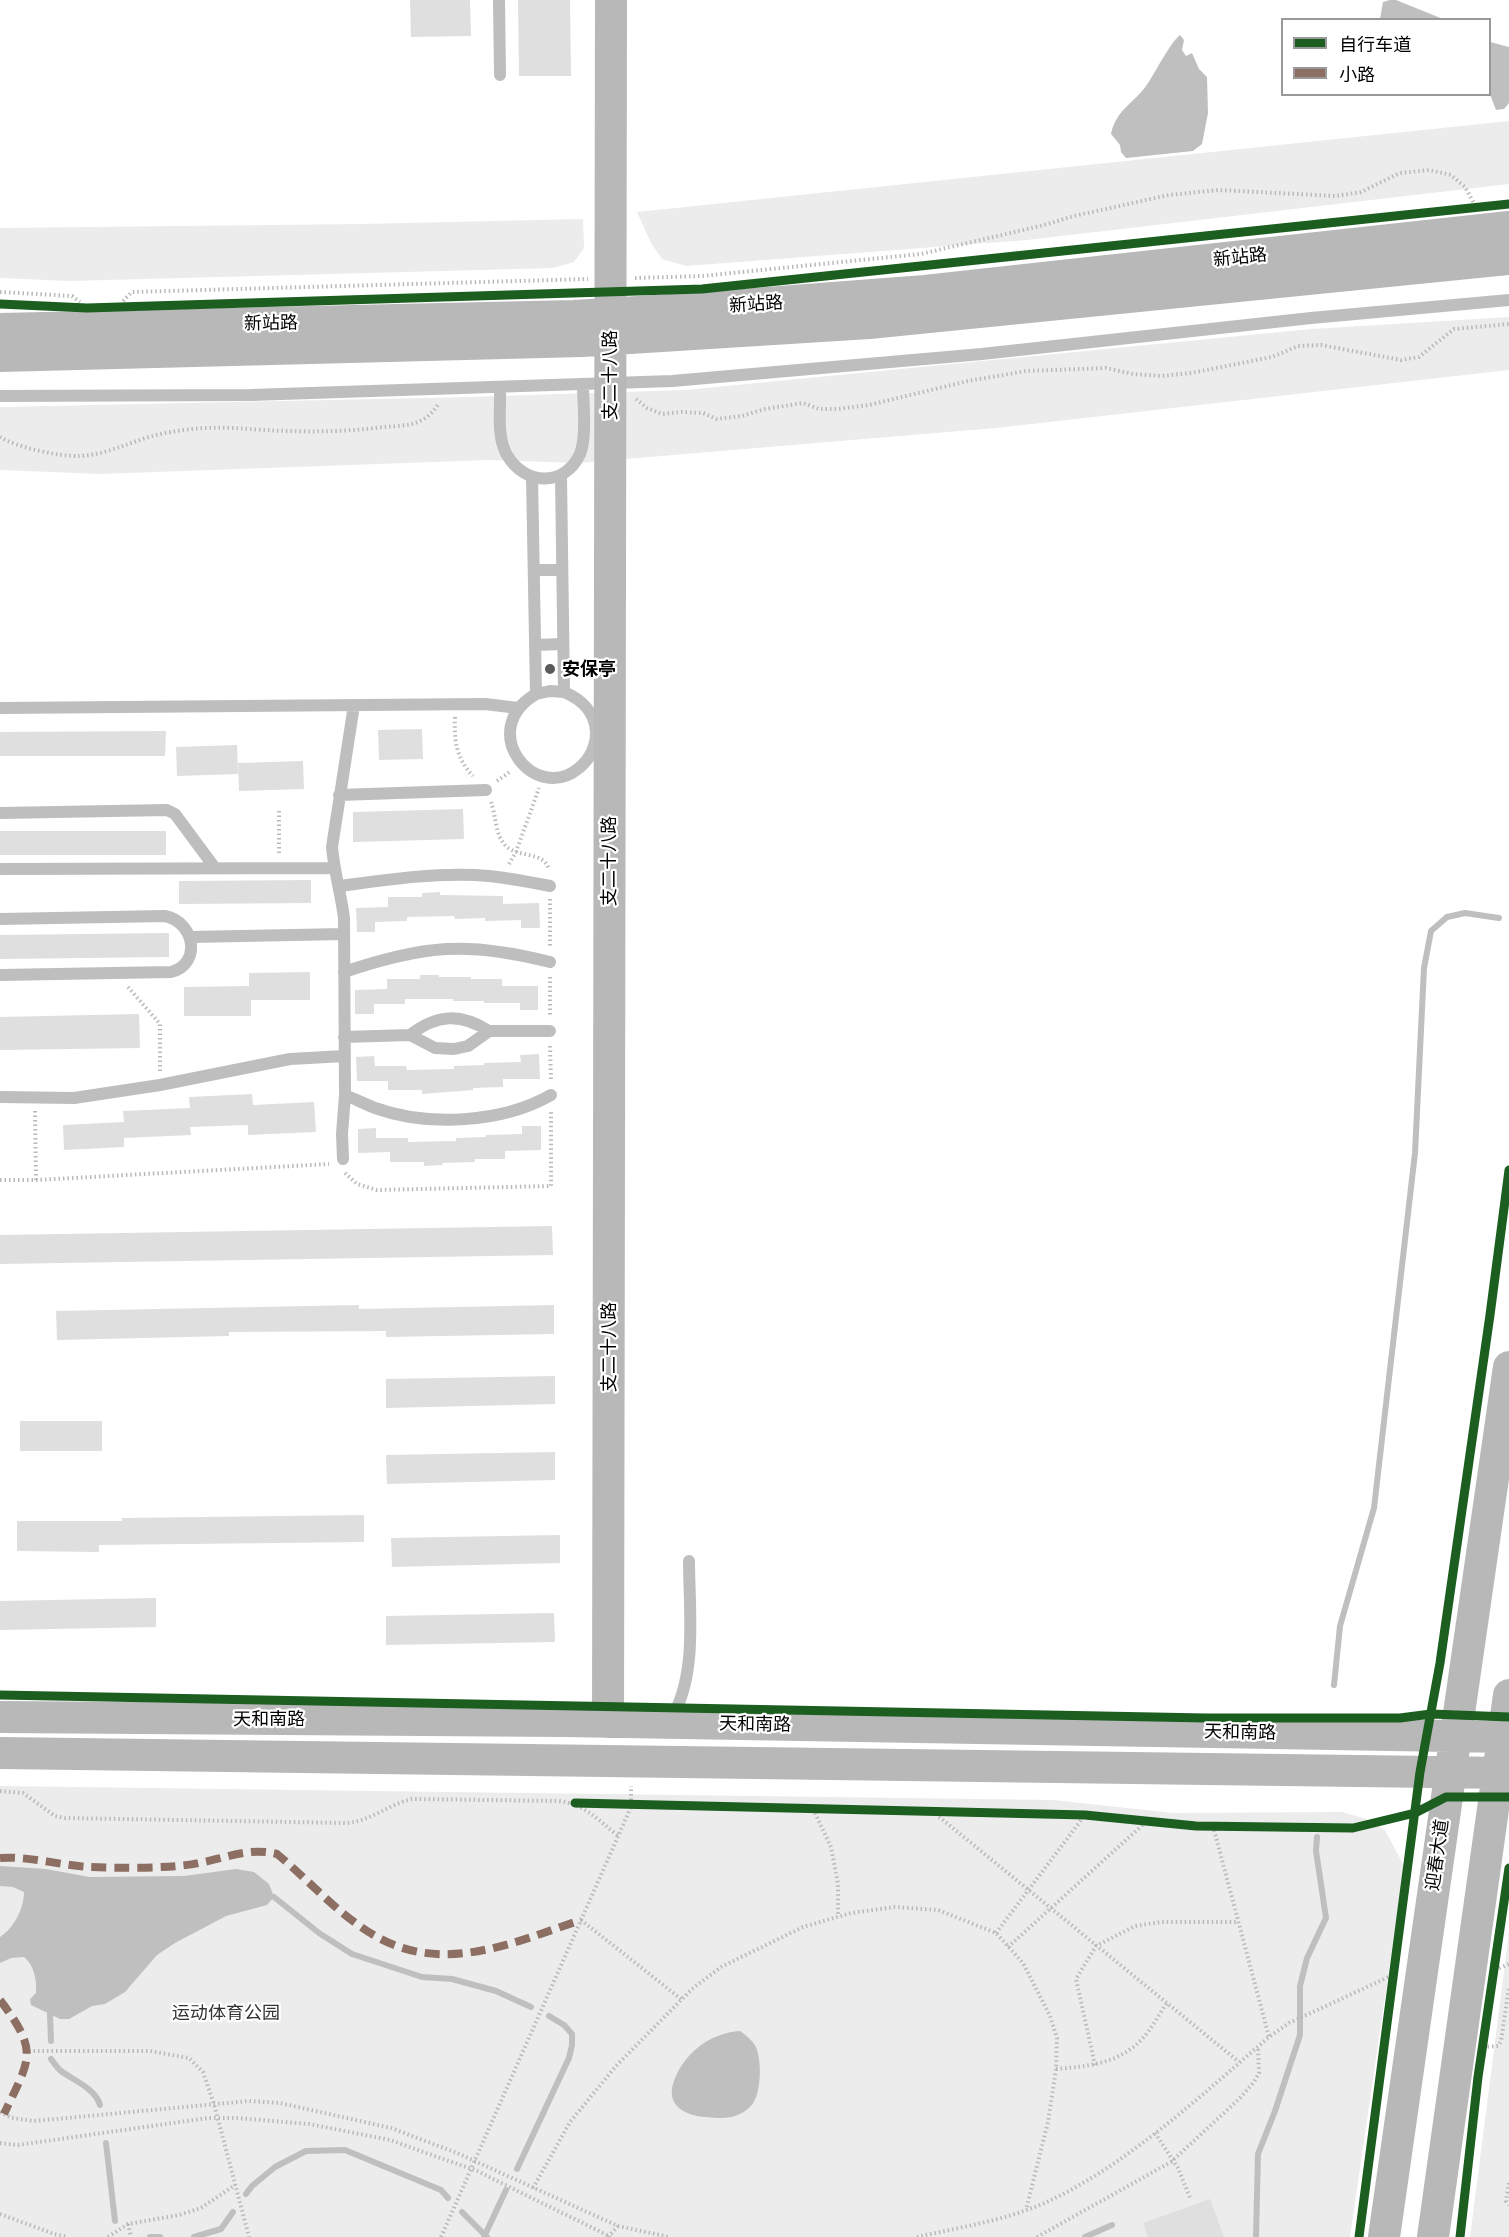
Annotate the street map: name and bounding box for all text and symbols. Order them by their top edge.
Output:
legend [1281,18,1491,96]
text: 自行车道 [1339,34,1411,54]
text: 小路 [1339,64,1375,84]
street label: 新站路 [1212,243,1268,271]
street label: 新站路 [728,291,784,317]
street label: 新站路 [244,312,298,334]
street label: 支二十八路 [599,330,621,420]
place label: 安保亭 [562,658,616,680]
marker: 安保亭 [543,662,557,676]
street label: 支二十八路 [598,816,620,906]
street label: 支二十八路 [598,1302,620,1392]
street label: 天和南路 [233,1708,305,1730]
street label: 天和南路 [719,1713,791,1735]
street label: 天和南路 [1204,1721,1276,1743]
street label: 迎春大道 [1421,1818,1453,1892]
park label: 运动体育公园 [172,2002,280,2024]

